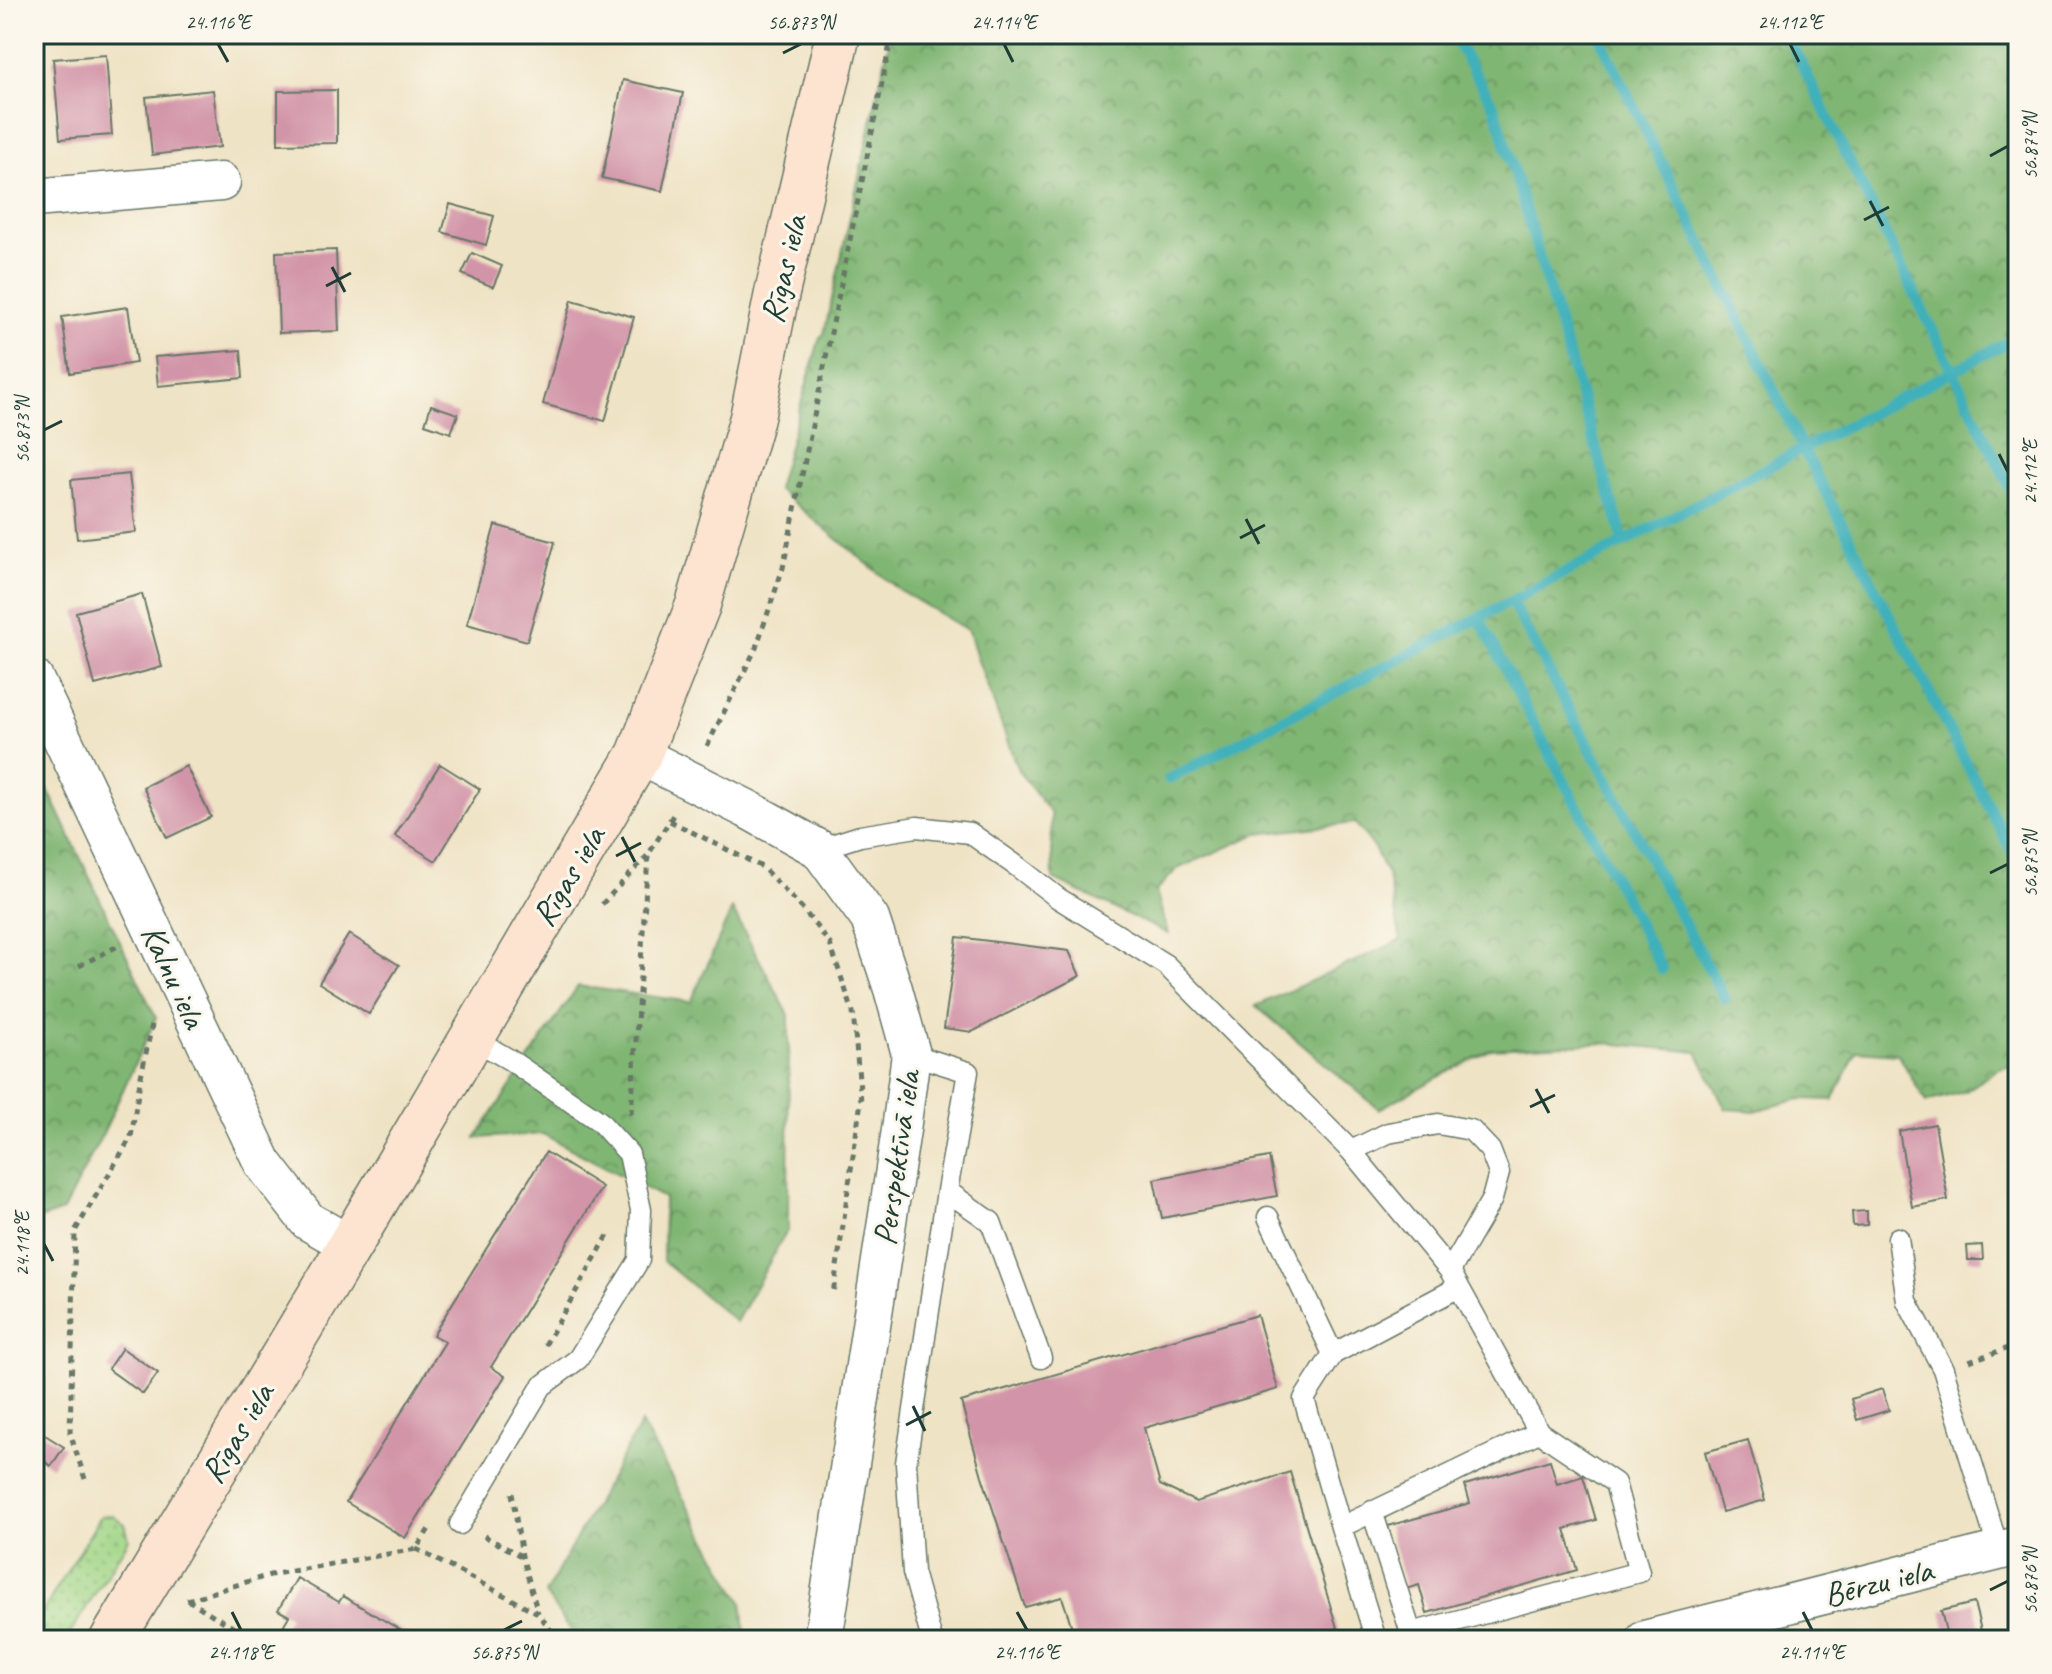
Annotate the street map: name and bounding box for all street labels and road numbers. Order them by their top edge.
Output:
street label: Rīgas iela [750,209,817,327]
street label: Rīgas iela [521,816,616,934]
street label: Kalnu iela [131,917,218,1037]
street label: Perspektīvā iela [863,1065,930,1248]
street label: Rīgas iela [190,1373,285,1491]
street label: Bērzu iela [1819,1547,1939,1616]

